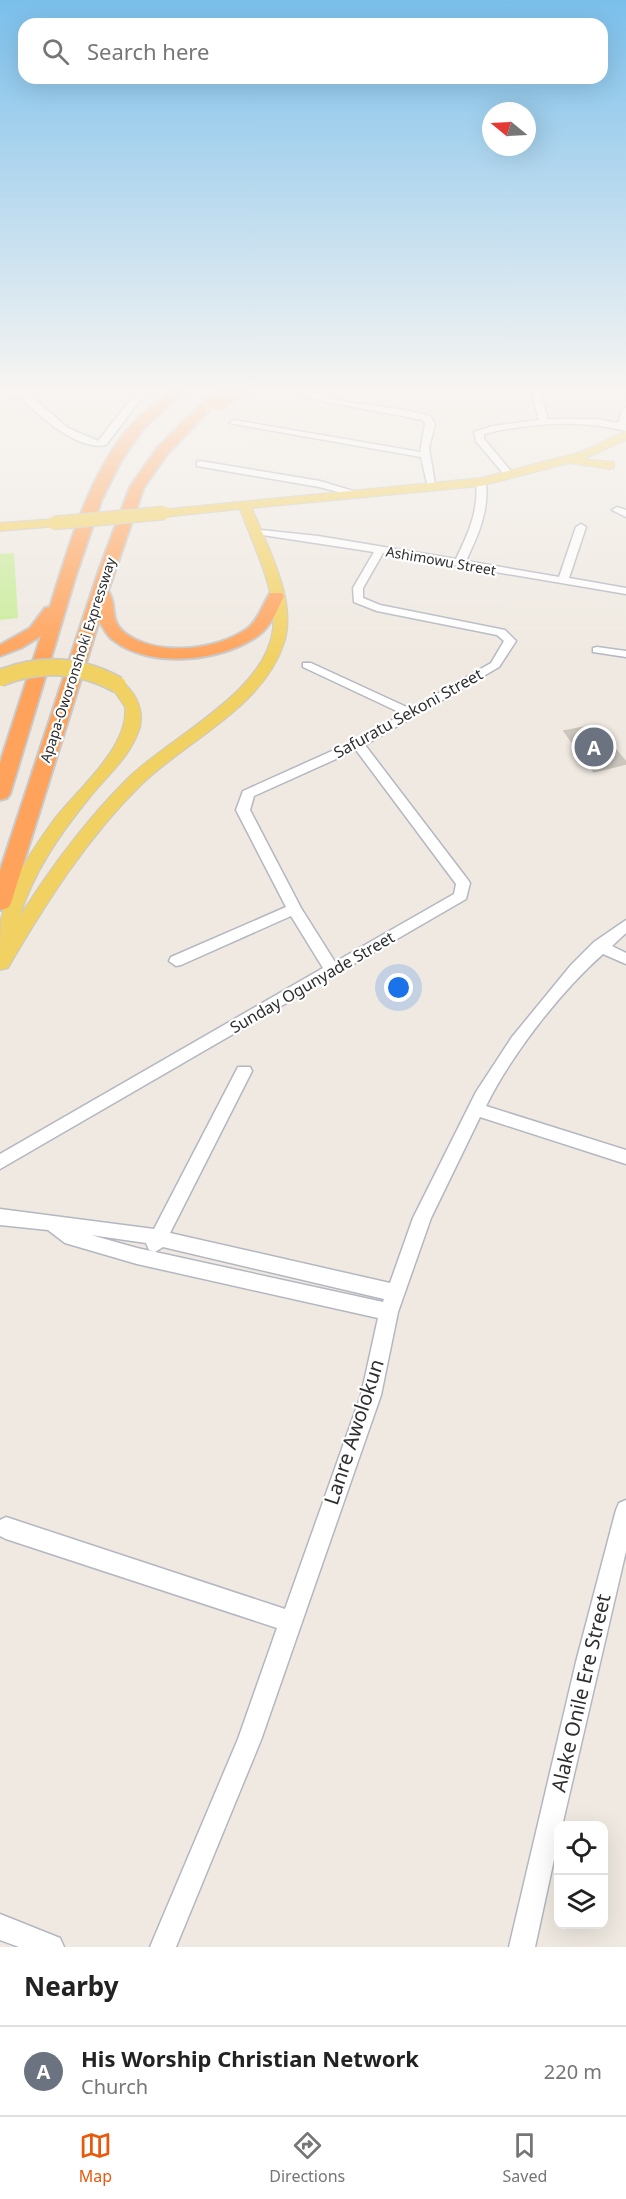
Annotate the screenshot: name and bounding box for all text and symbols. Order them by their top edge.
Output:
search box [18,18,608,84]
icon: search [39,35,72,68]
text: Search here [87,36,209,66]
north arrow [482,102,536,156]
street label: Ashimowu Street [384,541,498,580]
street label: Apapa-Oworonshoki Expressway [35,554,120,765]
street label: Safuratu Sekoni Street [330,663,487,763]
pin: A [574,724,614,770]
street label: Sunday Ogunyade Street [226,926,399,1038]
your location [384,973,413,1002]
street label: Lanre Awolokun [317,1356,390,1508]
street label: Alake Onile Ere Street [545,1591,616,1795]
map controls [554,1821,608,1929]
button: locate [554,1821,608,1875]
button: layers [554,1875,608,1929]
text: Nearby [24,1968,119,2004]
text: His Worship Christian Network [81,2043,419,2073]
text: A [37,2058,50,2085]
text: 220 m [544,2058,602,2085]
text: Church [81,2073,148,2100]
tab: Map [79,2129,112,2187]
tab: Directions [269,2129,345,2187]
tab: Saved [503,2129,547,2187]

